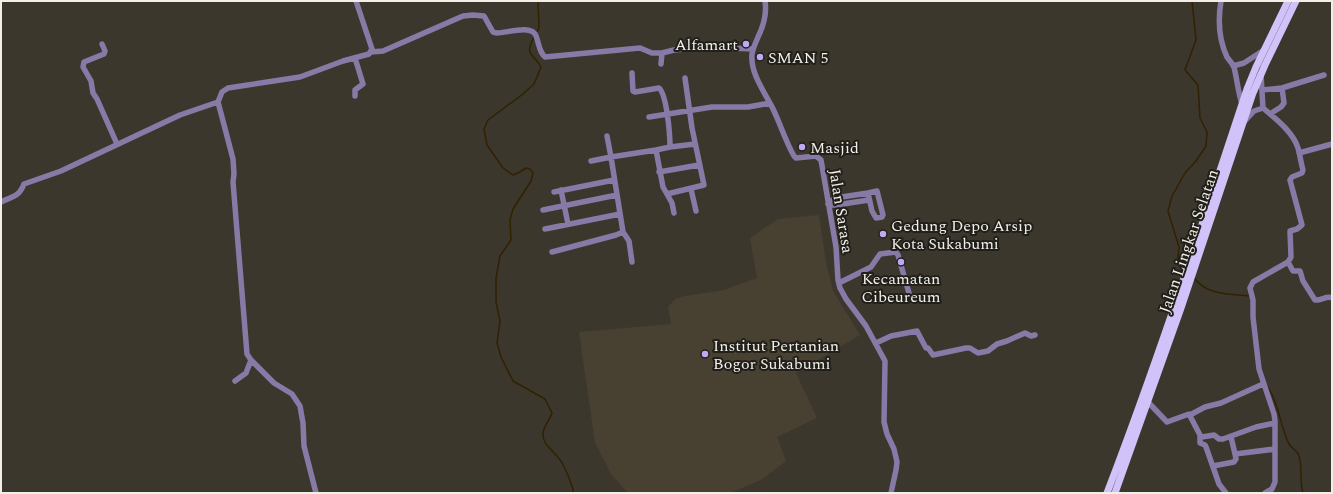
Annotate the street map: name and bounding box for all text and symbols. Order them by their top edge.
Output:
place label: Alfamart [675,33,738,57]
marker: Alfamart [741,39,751,49]
place label: SMAN 5 [768,46,829,70]
marker: SMAN 5 [755,52,765,62]
place label: Masjid [810,136,859,160]
marker: Masjid [797,142,807,152]
street label: Jalan Lingkar Selatan [1153,166,1225,317]
street label: Jalan Sarasa [823,167,860,255]
place label: Gedung Depo Arsip Kota Sukabumi [891,214,1032,256]
marker: Gedung Depo Arsip Kota Sukabumi [878,229,888,239]
marker: Kecamatan Cibeureum [896,257,906,267]
place label: Kecamatan Cibeureum [861,267,941,309]
place label: Institut Pertanian Bogor Sukabumi [713,334,839,376]
marker: Institut Pertanian Bogor Sukabumi [700,349,710,359]

